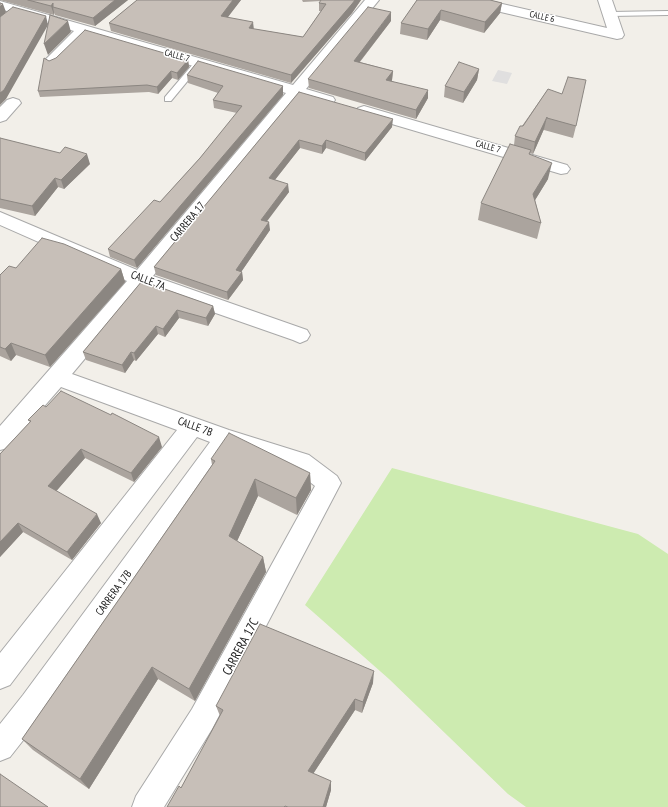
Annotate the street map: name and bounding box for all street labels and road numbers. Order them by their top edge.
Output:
street label: CALLE 6 [528,9,556,25]
street label: CALLE 7 [163,47,191,65]
street label: CALLE 7 [474,138,502,156]
street label: CARRERA 17 [168,199,208,245]
street label: CALLE 7A [129,268,167,294]
street label: CALLE 7B [176,415,214,439]
street label: CARRERA 17B [93,568,135,618]
street label: CARRERA 17C [220,616,262,678]

